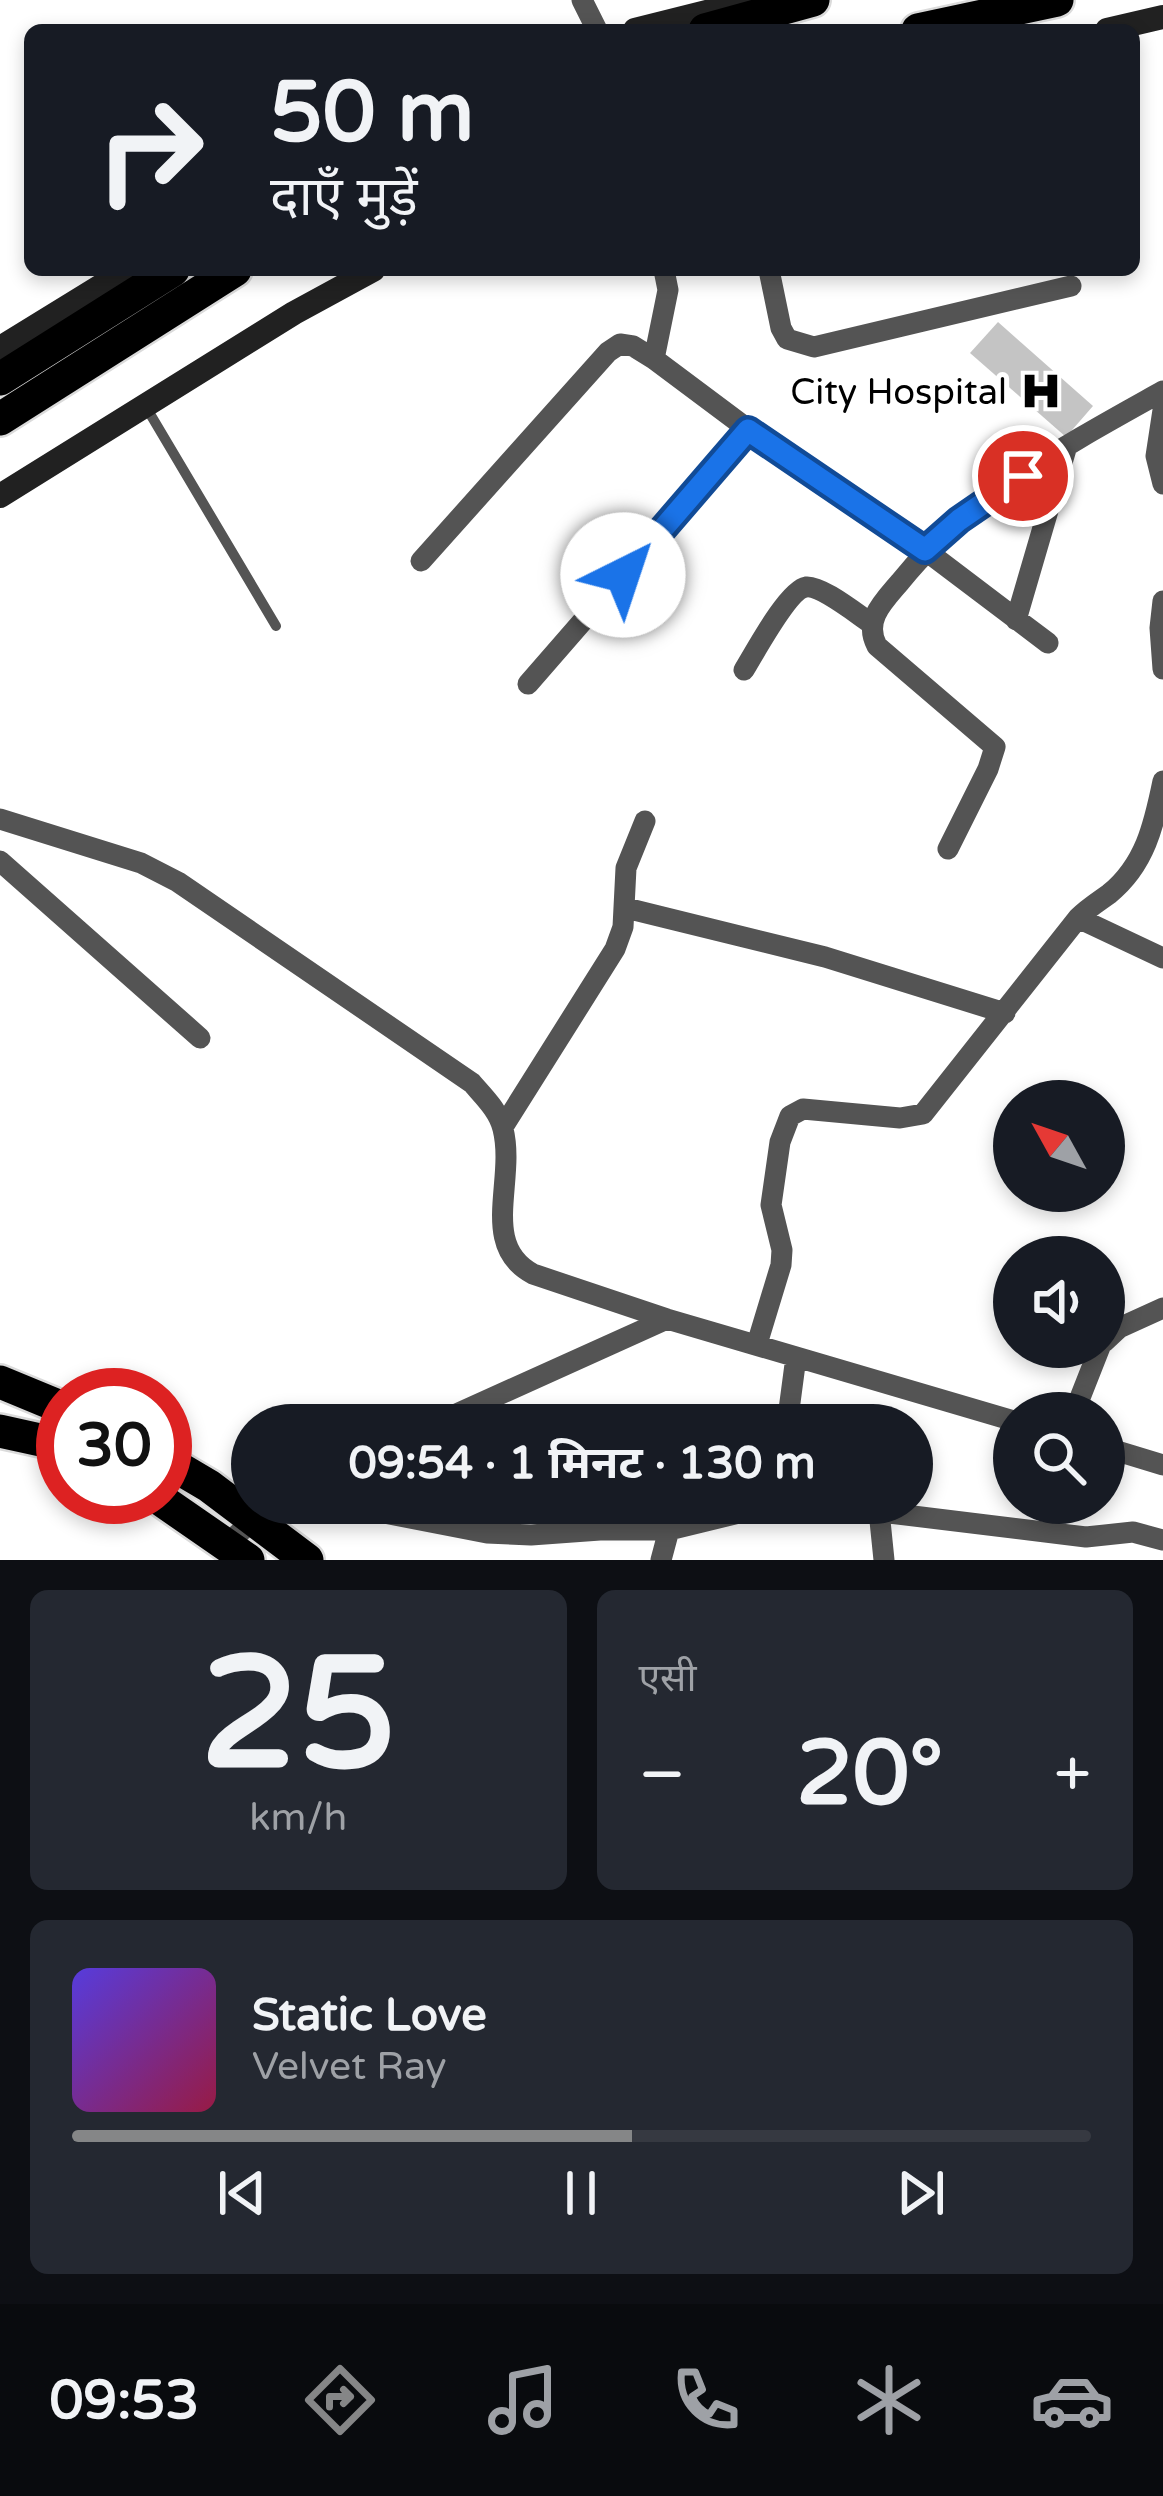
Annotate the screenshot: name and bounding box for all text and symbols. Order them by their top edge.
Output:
text: 50 m [270,63,474,164]
icon: right [72,72,228,228]
text: दाएँ मुड़ें [270,165,418,230]
hospital icon: City Hospital [1018,368,1064,414]
place label: City Hospital [790,371,1007,414]
pin [972,425,1074,527]
icon: arrive [990,443,1056,509]
position arrow [560,512,686,638]
north arrow [993,1080,1125,1212]
map controls [993,1080,1125,1524]
button: sound [993,1236,1125,1368]
speed limit sign: 30 [36,1368,192,1524]
button: search [993,1392,1125,1524]
text: 09:54 · 1 मिनट · 130 m [348,1437,816,1491]
text: 25 [200,1622,396,1810]
text: एसी [639,1655,697,1702]
text: 20° [796,1720,943,1829]
text: − [639,1735,686,1815]
text: + [1054,1735,1091,1815]
text: km/h [249,1794,347,1841]
text: Static Love [252,1989,487,2043]
text: Velvet Ray [252,2043,447,2090]
icon: previous [209,2160,275,2226]
icon: pause [548,2160,614,2226]
icon: next [888,2160,954,2226]
icon: directions [298,2358,382,2442]
icon: music [481,2358,565,2442]
icon: phone [664,2358,748,2442]
icon: climate [847,2358,931,2442]
icon: car [1030,2358,1114,2442]
text: 09:53 [49,2368,199,2433]

